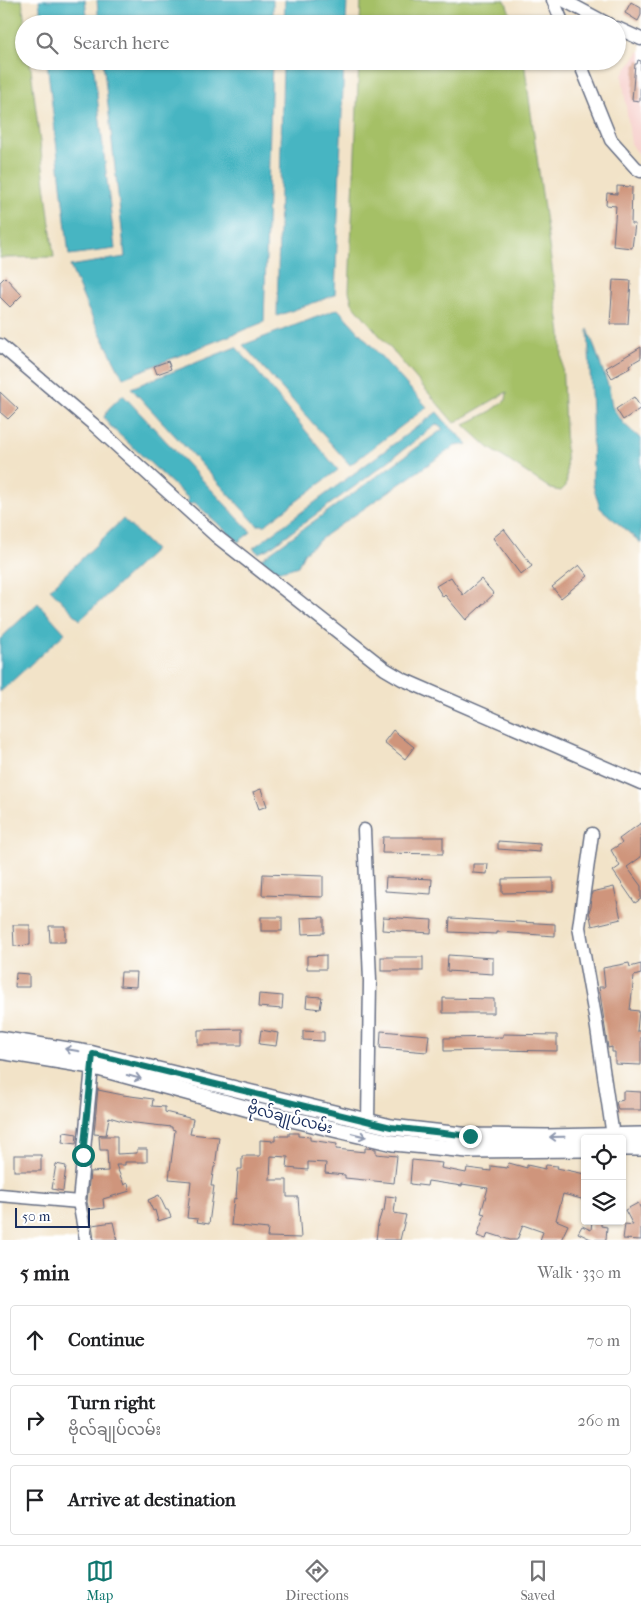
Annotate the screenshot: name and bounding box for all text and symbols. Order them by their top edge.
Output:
search box [15,15,626,70]
icon: search [33,29,61,57]
text: Search here [73,32,169,54]
one-way arrow [64,1045,80,1055]
one-way arrow [125,1073,141,1083]
street label: ဗိုလ်ချုပ်လမ်း [245,1098,335,1140]
route end [459,1125,482,1148]
one-way arrow [350,1131,366,1140]
one-way arrow [550,1132,566,1142]
map controls [581,1135,626,1225]
button: locate [581,1135,626,1180]
route start [72,1144,95,1167]
button: layers [581,1180,626,1225]
scale bar [15,1205,90,1228]
text: 50 m [22,1208,50,1225]
text: 5 min [20,1261,69,1285]
text: Walk · 330 m [538,1263,621,1282]
icon: ahead [21,1326,49,1354]
text: Continue [68,1329,144,1351]
text: 70 m [587,1331,620,1350]
text: Turn right [68,1392,155,1414]
icon: right [21,1406,49,1434]
text: 260 m [578,1411,620,1430]
text: ဗိုလ်ချုပ်လမ်း [68,1420,161,1439]
icon: arrive [21,1486,49,1514]
text: Arrive at destination [68,1489,236,1511]
tab: Map [86,1557,114,1604]
tab: Directions [286,1557,349,1604]
tab: Saved [520,1557,555,1604]

